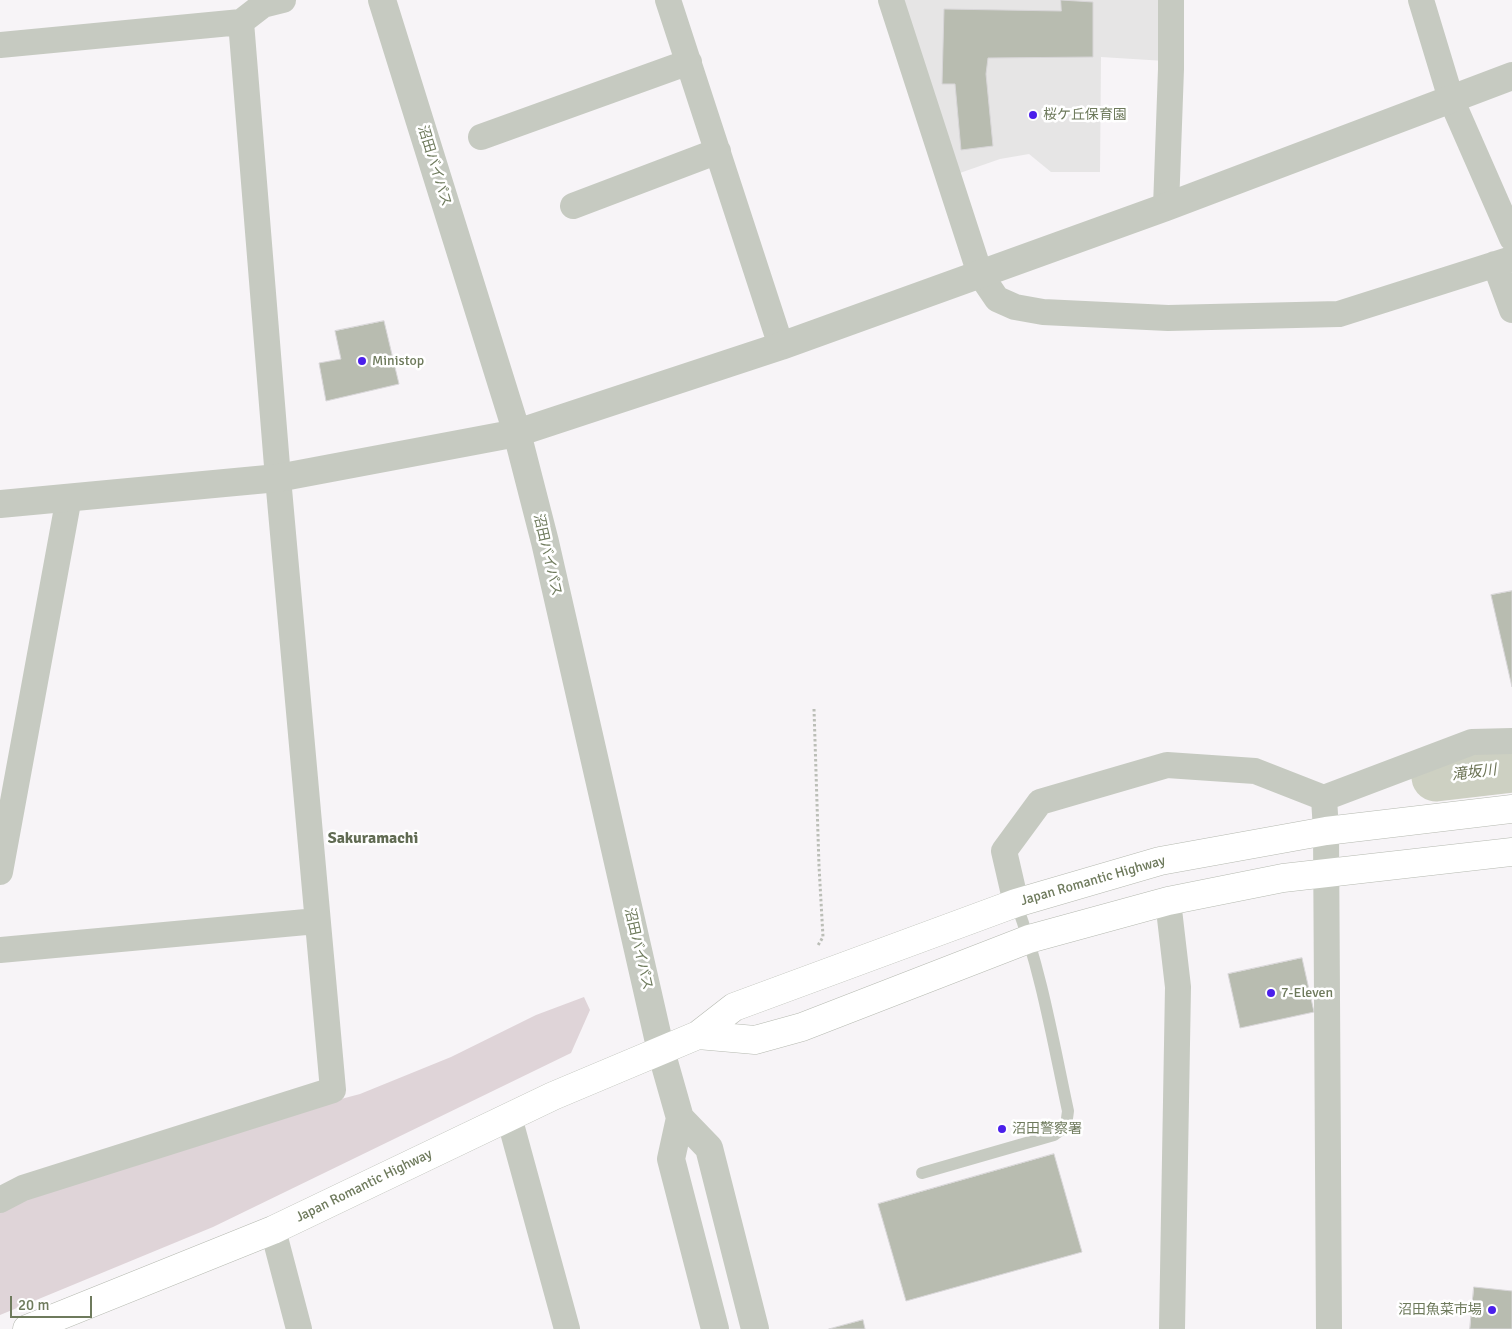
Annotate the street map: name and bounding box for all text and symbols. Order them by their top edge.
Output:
place label: 桜ケ丘保育園 [1043,107,1127,123]
marker: 桜ケ丘保育園 [1027,109,1039,121]
street label: 沼田バイパス [414,123,454,209]
place label: Ministop [372,353,424,369]
marker: Ministop [356,355,368,367]
street label: 沼田バイパス [529,512,565,598]
water label: 滝坂川 [1451,761,1497,785]
district label: Sakuramachi [328,829,418,849]
street label: Japan Romantic Highway [1019,852,1167,910]
street label: 沼田バイパス [620,906,656,992]
place label: 7-Eleven [1281,985,1333,1001]
marker: 7-Eleven [1265,987,1277,999]
place label: 沼田警察署 [1012,1121,1082,1137]
marker: 沼田警察署 [996,1123,1008,1135]
street label: Japan Romantic Highway [293,1146,435,1226]
scale bar [12,1286,95,1318]
text: 20 m [18,1296,49,1314]
place label: 沼田魚菜市場 [1398,1302,1482,1318]
marker: 沼田魚菜市場 [1486,1304,1498,1316]

